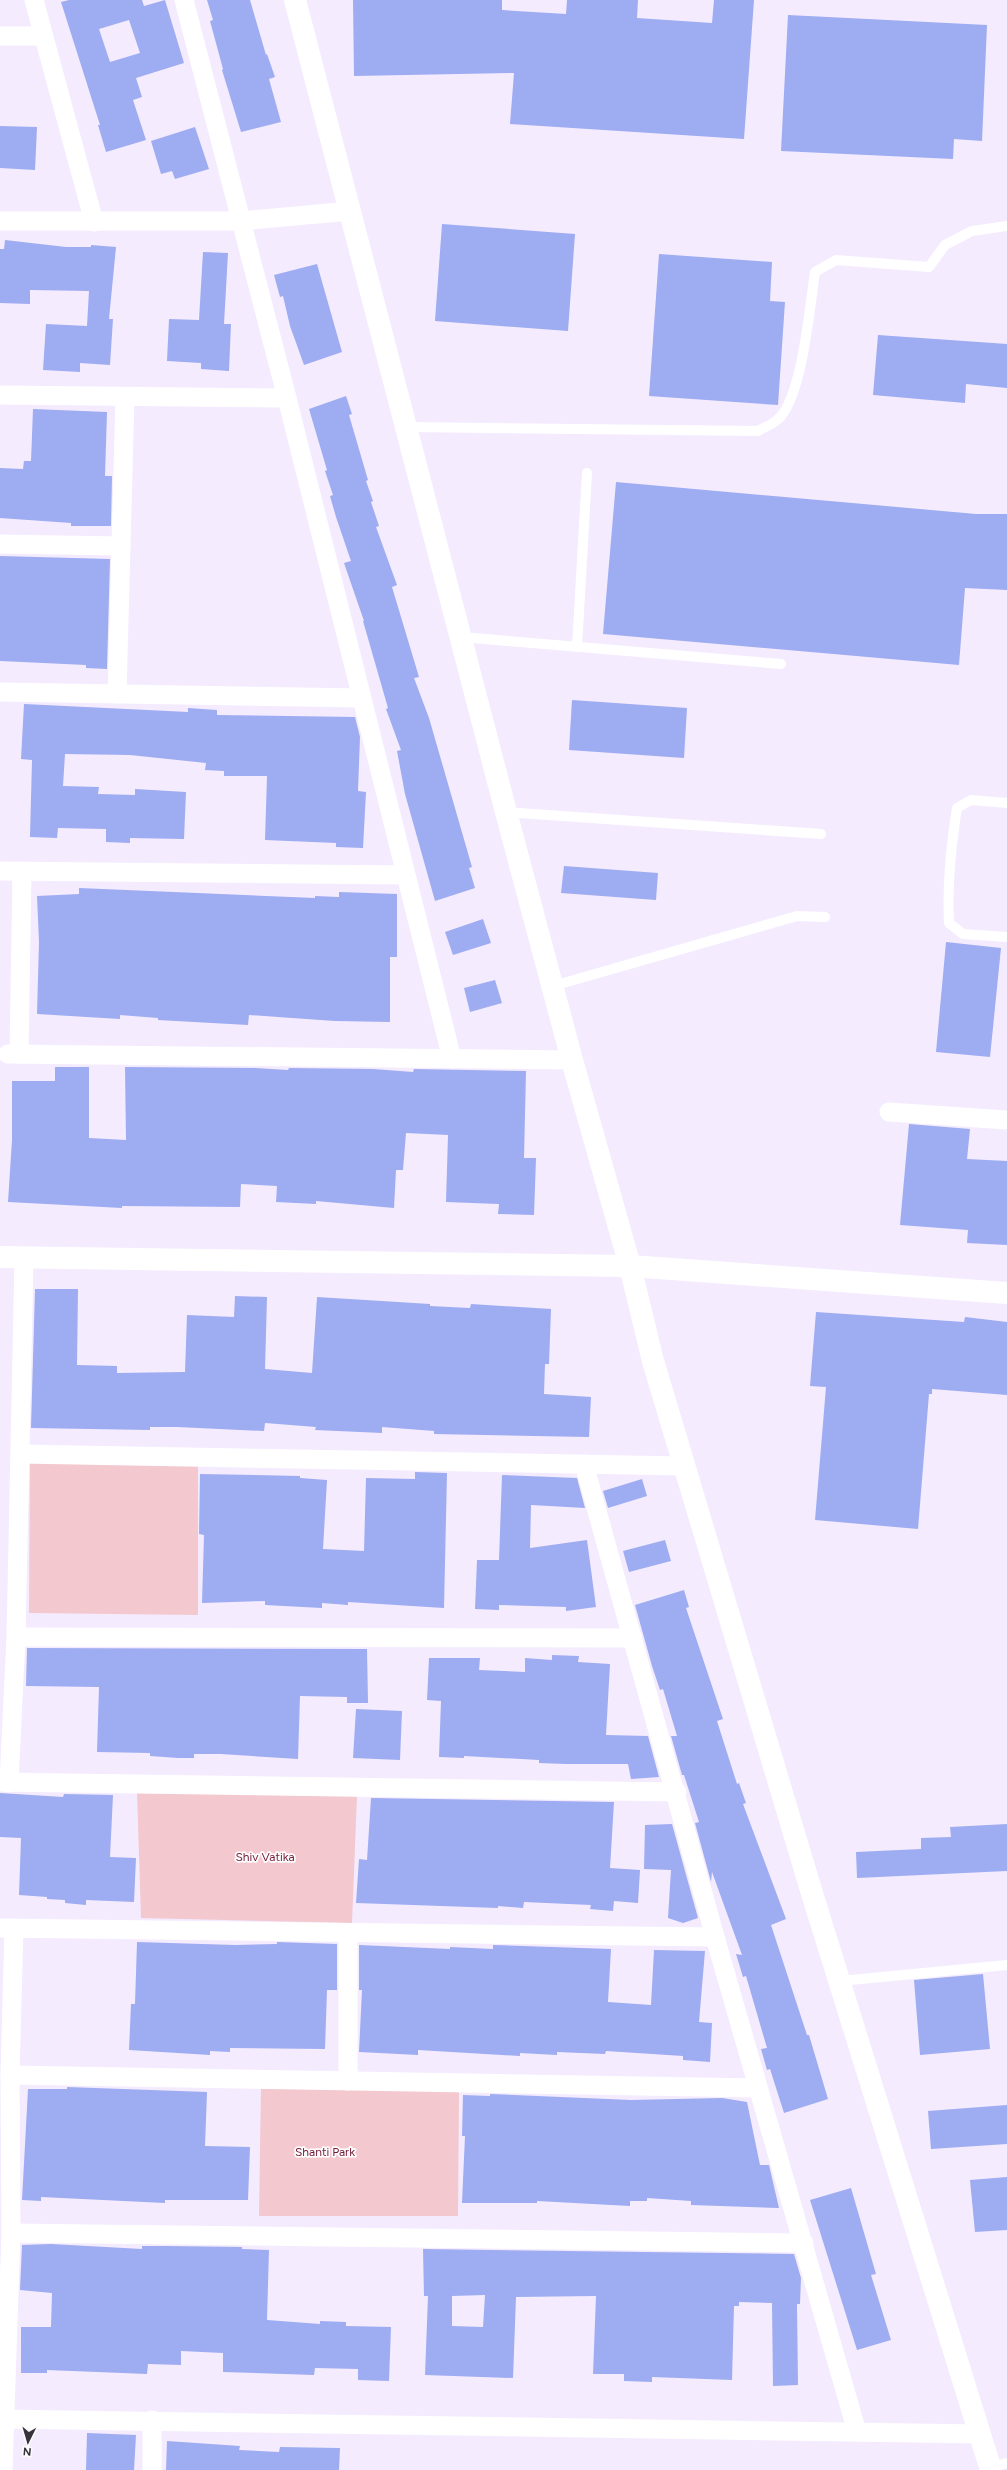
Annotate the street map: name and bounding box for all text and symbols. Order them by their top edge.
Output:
park label: Shiv Vatika [235,1850,295,1864]
park label: Shanti Park [295,2145,355,2159]
north arrow [8,2422,48,2462]
text: N [22,2445,32,2458]

